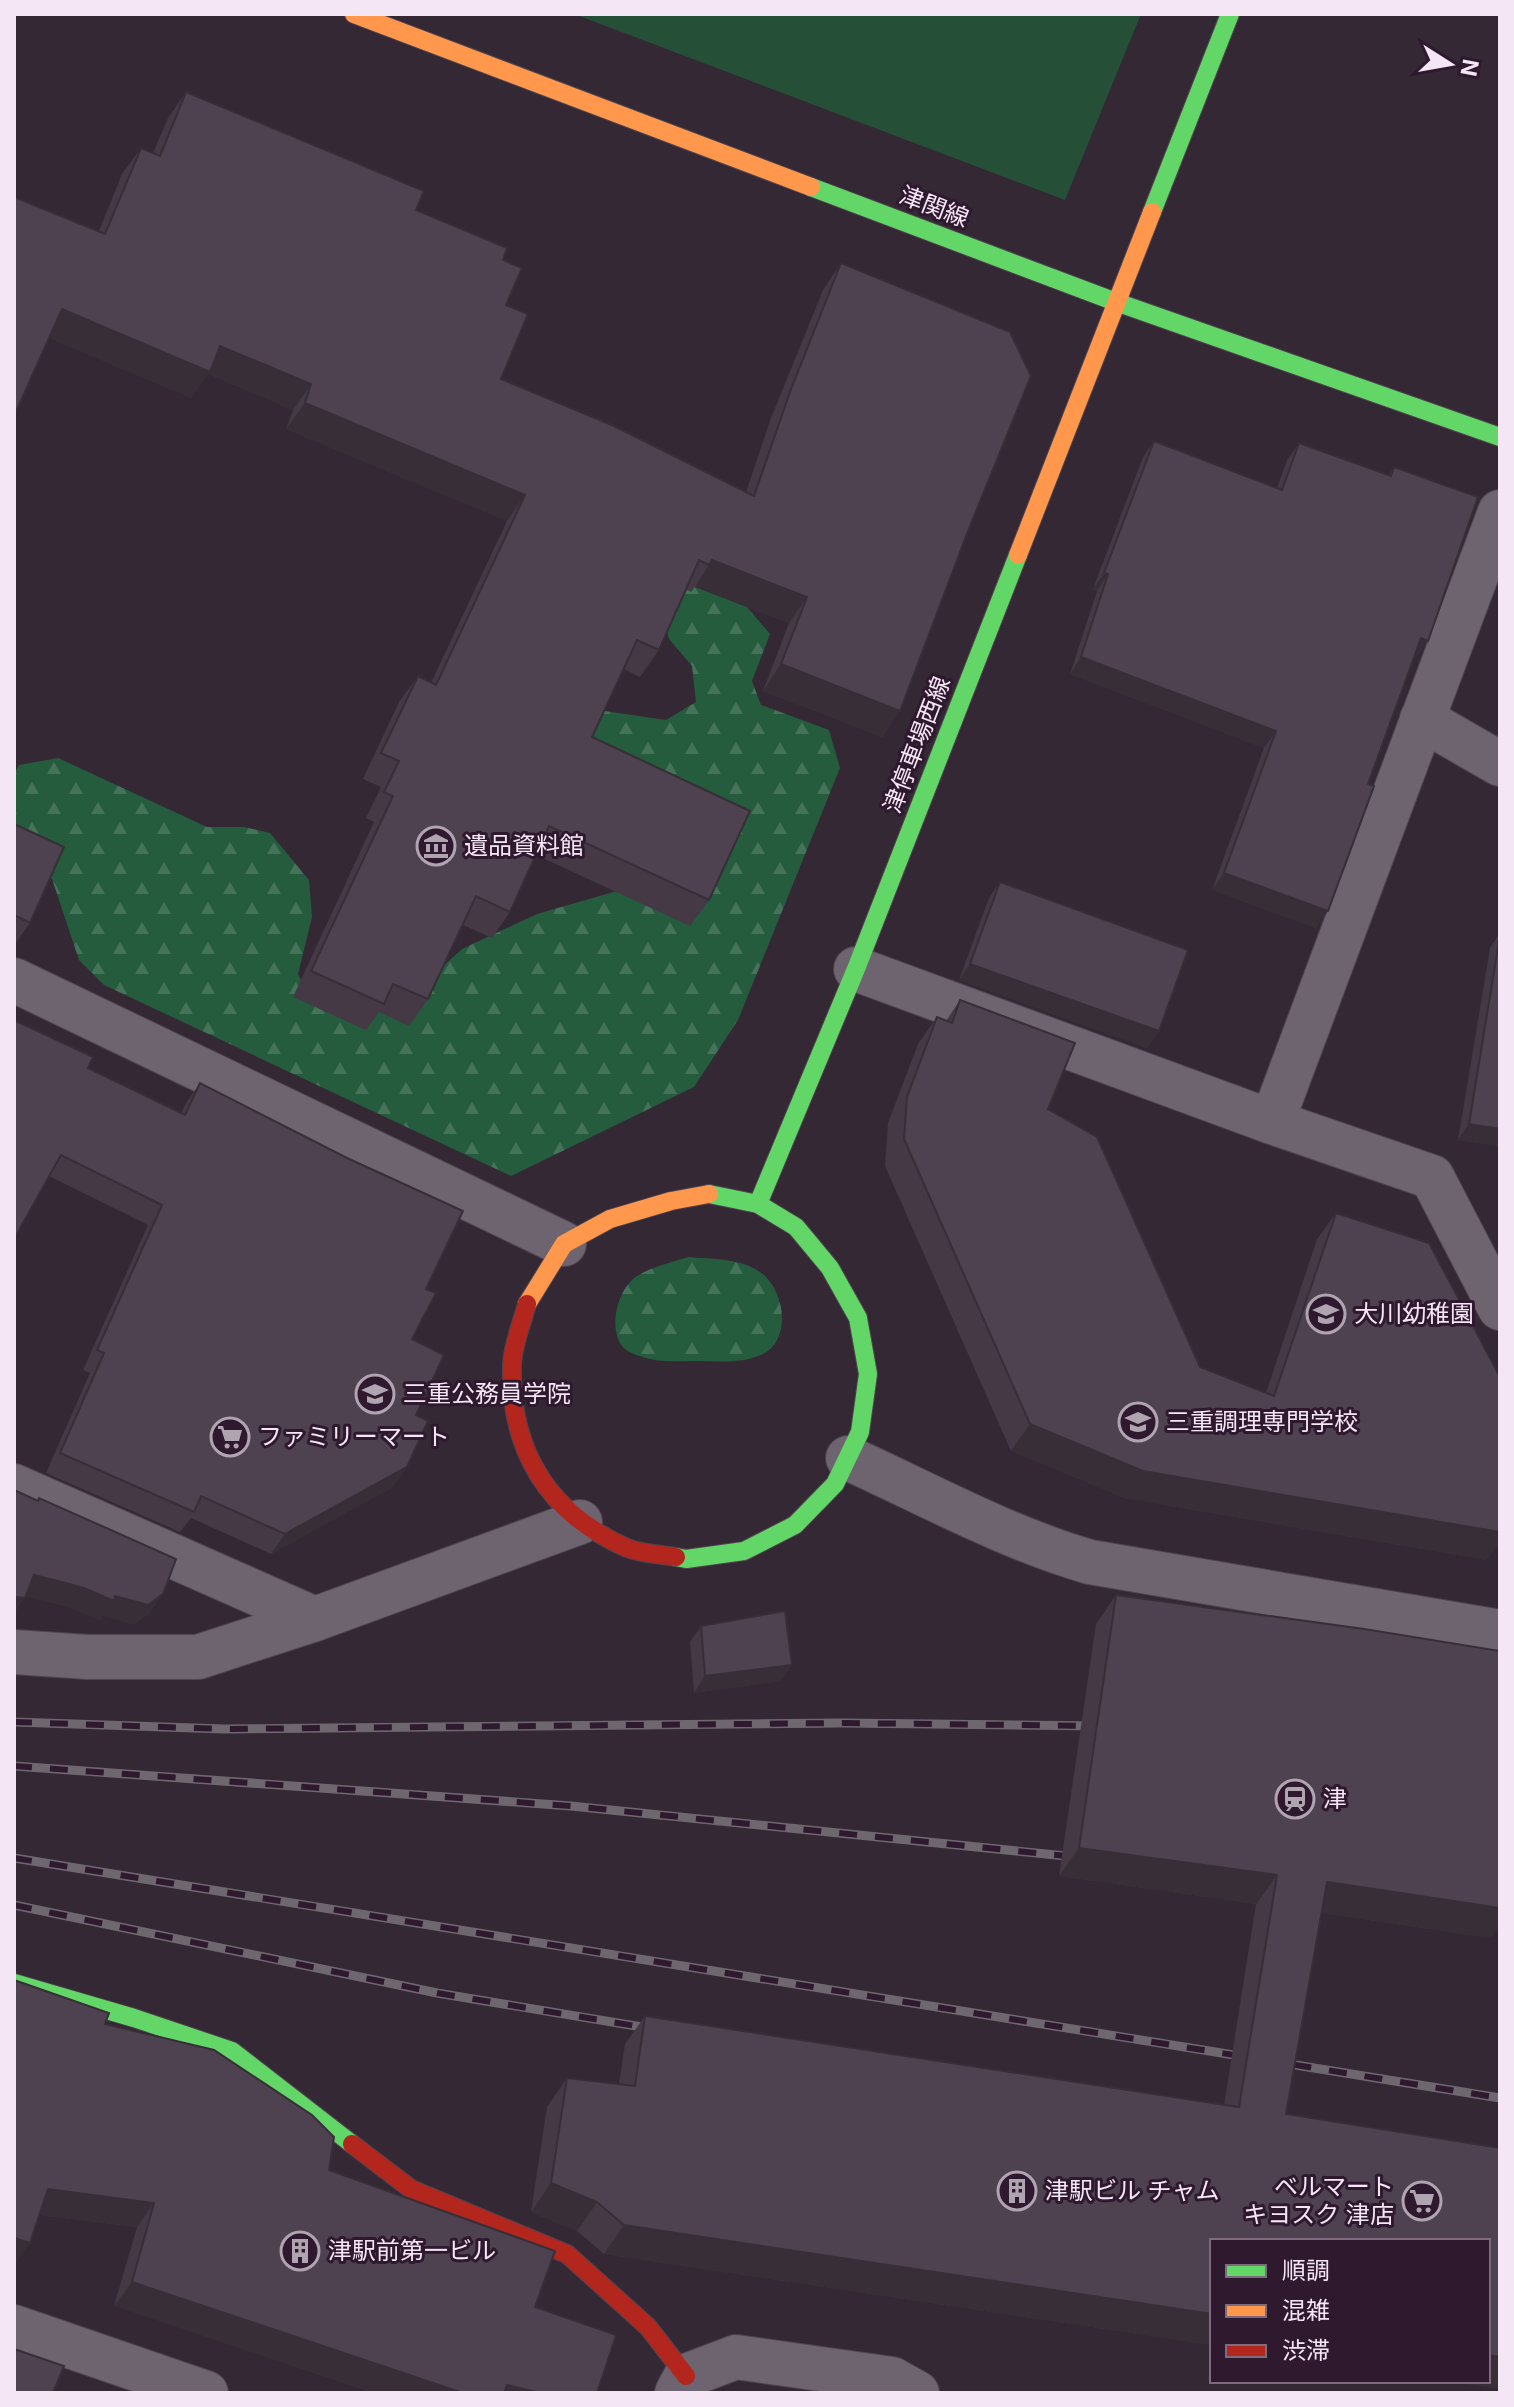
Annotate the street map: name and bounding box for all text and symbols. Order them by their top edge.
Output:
north arrow [1410,24,1490,104]
text: N [1455,57,1484,79]
street label: 津関線 [895,180,973,233]
street label: 津停車場西線 [877,672,956,817]
museum icon: 遺品資料館 [415,825,457,867]
place label: 遺品資料館 [464,831,584,860]
school or university icon: 大川幼稚園 [1305,1293,1347,1335]
place label: 大川幼稚園 [1354,1299,1474,1328]
school or university icon: 三重公務員学院 [354,1373,396,1415]
place label: 三重公務員学院 [403,1379,571,1408]
school or university icon: 三重調理専門学校 [1117,1401,1159,1443]
place label: 三重調理専門学校 [1166,1407,1358,1436]
supermarket icon: ファミリーマート [209,1416,251,1458]
place label: ファミリーマート [258,1422,450,1451]
station icon: 津 [1274,1778,1316,1820]
place label: 津 [1323,1784,1347,1813]
building icon: 津駅ビル チャム [996,2170,1038,2212]
place label: ベルマート キヨスク 津店 [1243,2172,1394,2229]
place label: 津駅ビル チャム [1045,2176,1220,2205]
supermarket icon: ベルマート キヨスク 津店 [1401,2180,1443,2222]
building icon: 津駅前第一ビル [279,2230,321,2272]
place label: 津駅前第一ビル [328,2236,496,2265]
legend [1210,2239,1490,2383]
text: 順調 [1282,2256,1330,2285]
text: 混雑 [1282,2296,1330,2325]
text: 渋滞 [1282,2336,1330,2365]

